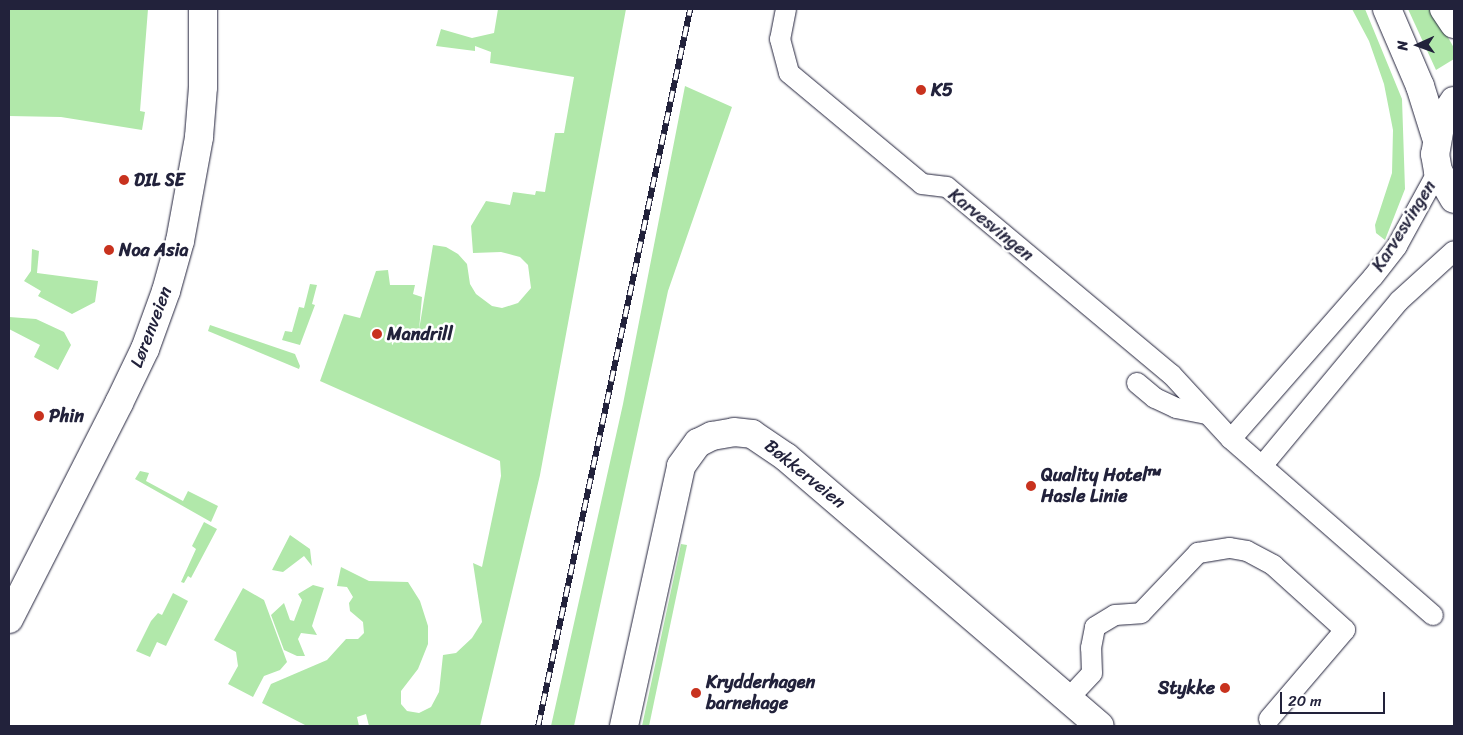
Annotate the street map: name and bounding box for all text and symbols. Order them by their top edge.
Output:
north arrow [1393,20,1443,70]
text: N [1390,40,1415,51]
place label: K5 [931,79,953,101]
marker: K5 [915,84,927,96]
place label: DIL SE [134,169,186,191]
marker: DIL SE [118,174,130,186]
street label: Karvesvingen [1367,176,1441,276]
street label: Karvesvingen [944,184,1038,266]
place label: Noa Asia [119,239,188,261]
marker: Noa Asia [103,244,115,256]
street label: Lørenveien [126,283,176,371]
place label: Mandrill [387,323,453,345]
marker: Mandrill [371,328,383,340]
place label: Phin [49,405,84,427]
marker: Phin [33,410,45,422]
street label: Bøkkerveien [760,435,850,513]
place label: Quality Hotel™ Hasle Linie [1041,465,1161,508]
marker: Quality Hotel™ Hasle Linie [1025,480,1037,492]
place label: Krydderhagen barnehage [706,672,815,714]
place label: Stykke [1158,677,1215,699]
marker: Stykke [1219,682,1231,694]
scale bar [1283,682,1388,714]
marker: Krydderhagen barnehage [690,687,702,699]
text: 20 m [1288,688,1322,714]

